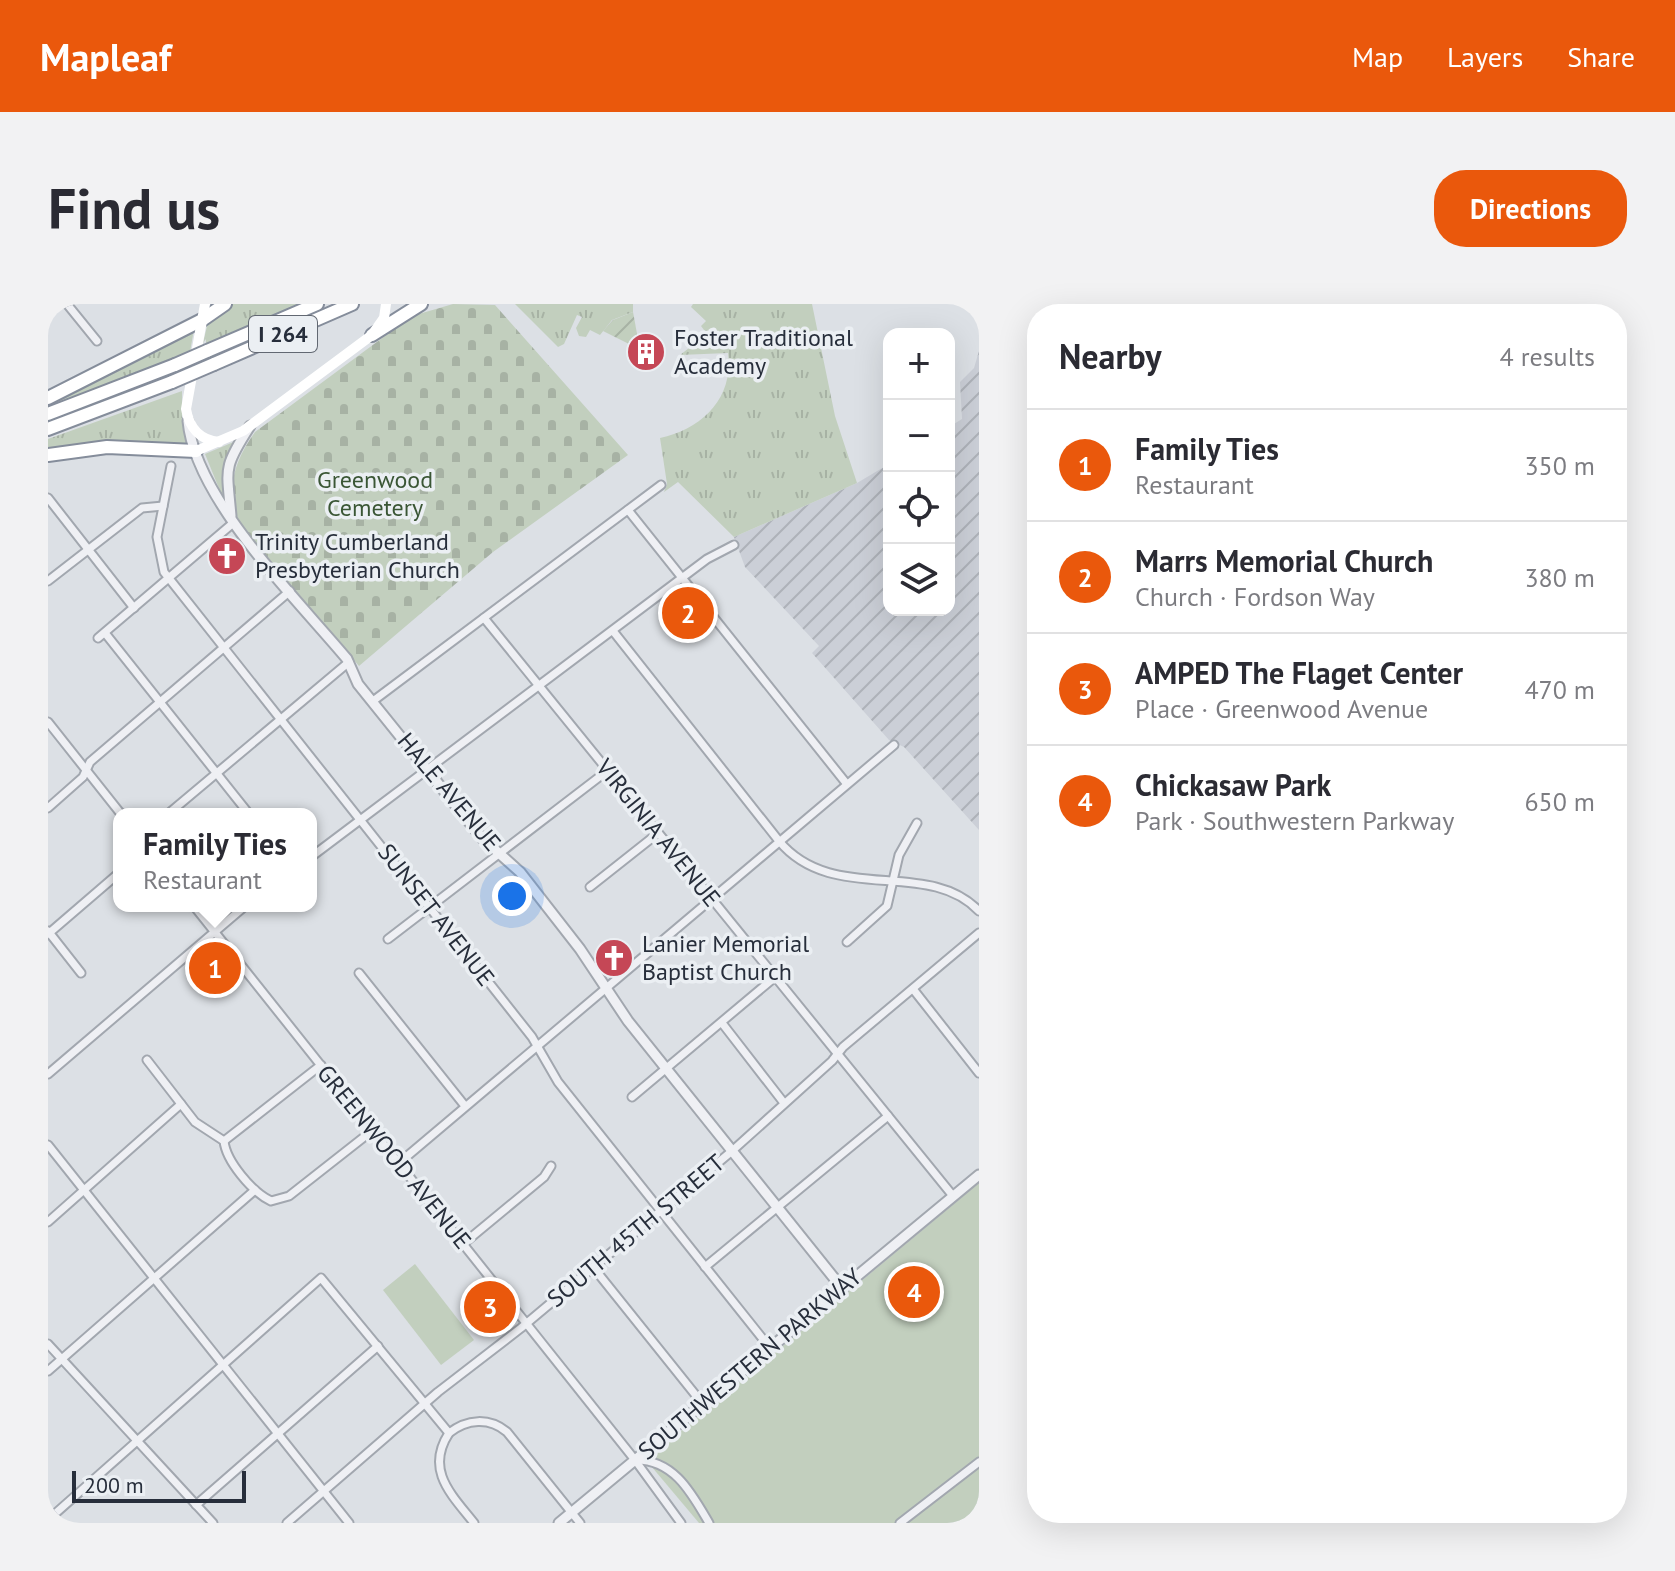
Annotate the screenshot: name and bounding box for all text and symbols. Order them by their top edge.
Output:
text: Mapleaf [40,32,171,81]
text: Map [1352,38,1403,75]
text: Layers [1447,38,1523,75]
text: Share [1567,38,1635,75]
button: Directions [1434,170,1627,247]
text: Find us [48,172,220,244]
road number: I 264 [249,316,317,352]
place label: Foster Traditional Academy [674,322,853,381]
map controls [883,328,955,616]
button: + [883,328,955,400]
building icon: Foster Traditional Academy [625,331,667,373]
text: Nearby [1059,334,1161,378]
text: 4 results [1500,340,1595,373]
button: − [883,400,955,472]
text: Family Ties [1135,429,1279,468]
text: 1 [1078,449,1092,482]
text: 350 m [1524,449,1595,482]
park label: Greenwood Cemetery [317,464,433,523]
text: Restaurant [1135,468,1254,501]
button: locate [883,472,955,544]
place label: Trinity Cumberland Presbyterian Church [255,526,460,585]
church icon: Trinity Cumberland Presbyterian Church [206,535,248,577]
text: Marrs Memorial Church [1135,541,1433,580]
button: layers [883,544,955,616]
text: 2 [1078,561,1092,594]
text: 380 m [1524,561,1595,594]
text: Church · Fordson Way [1135,580,1375,613]
pin: 2 [662,583,714,643]
text: AMPED The Flaget Center [1135,653,1463,692]
text: 3 [1078,673,1092,706]
text: 470 m [1524,673,1595,706]
text: Place · Greenwood Avenue [1135,692,1428,725]
street label: HALE AVENUE [391,726,508,857]
street label: VIRGINIA AVENUE [589,752,728,913]
text: Chickasaw Park [1135,765,1331,804]
text: 4 [1078,785,1092,818]
text: 650 m [1524,785,1595,818]
text: Park · Southwestern Parkway [1135,804,1454,837]
popup [113,808,317,912]
text: Family Ties [143,824,287,863]
street label: SUNSET AVENUE [371,837,502,992]
text: Restaurant [143,863,262,896]
your location [492,876,532,916]
place label: Lanier Memorial Baptist Church [642,928,809,987]
church icon: Lanier Memorial Baptist Church [593,937,635,979]
pin: 1 [189,938,241,998]
street label: GREENWOOD AVENUE [310,1058,478,1255]
street label: SOUTH 45TH STREET [541,1147,731,1314]
street label: SOUTHWESTERN PARKWAY [631,1261,868,1466]
pin: 4 [888,1262,940,1322]
pin: 3 [464,1277,516,1337]
scale bar [72,1467,246,1503]
text: 200 m [84,1471,144,1499]

